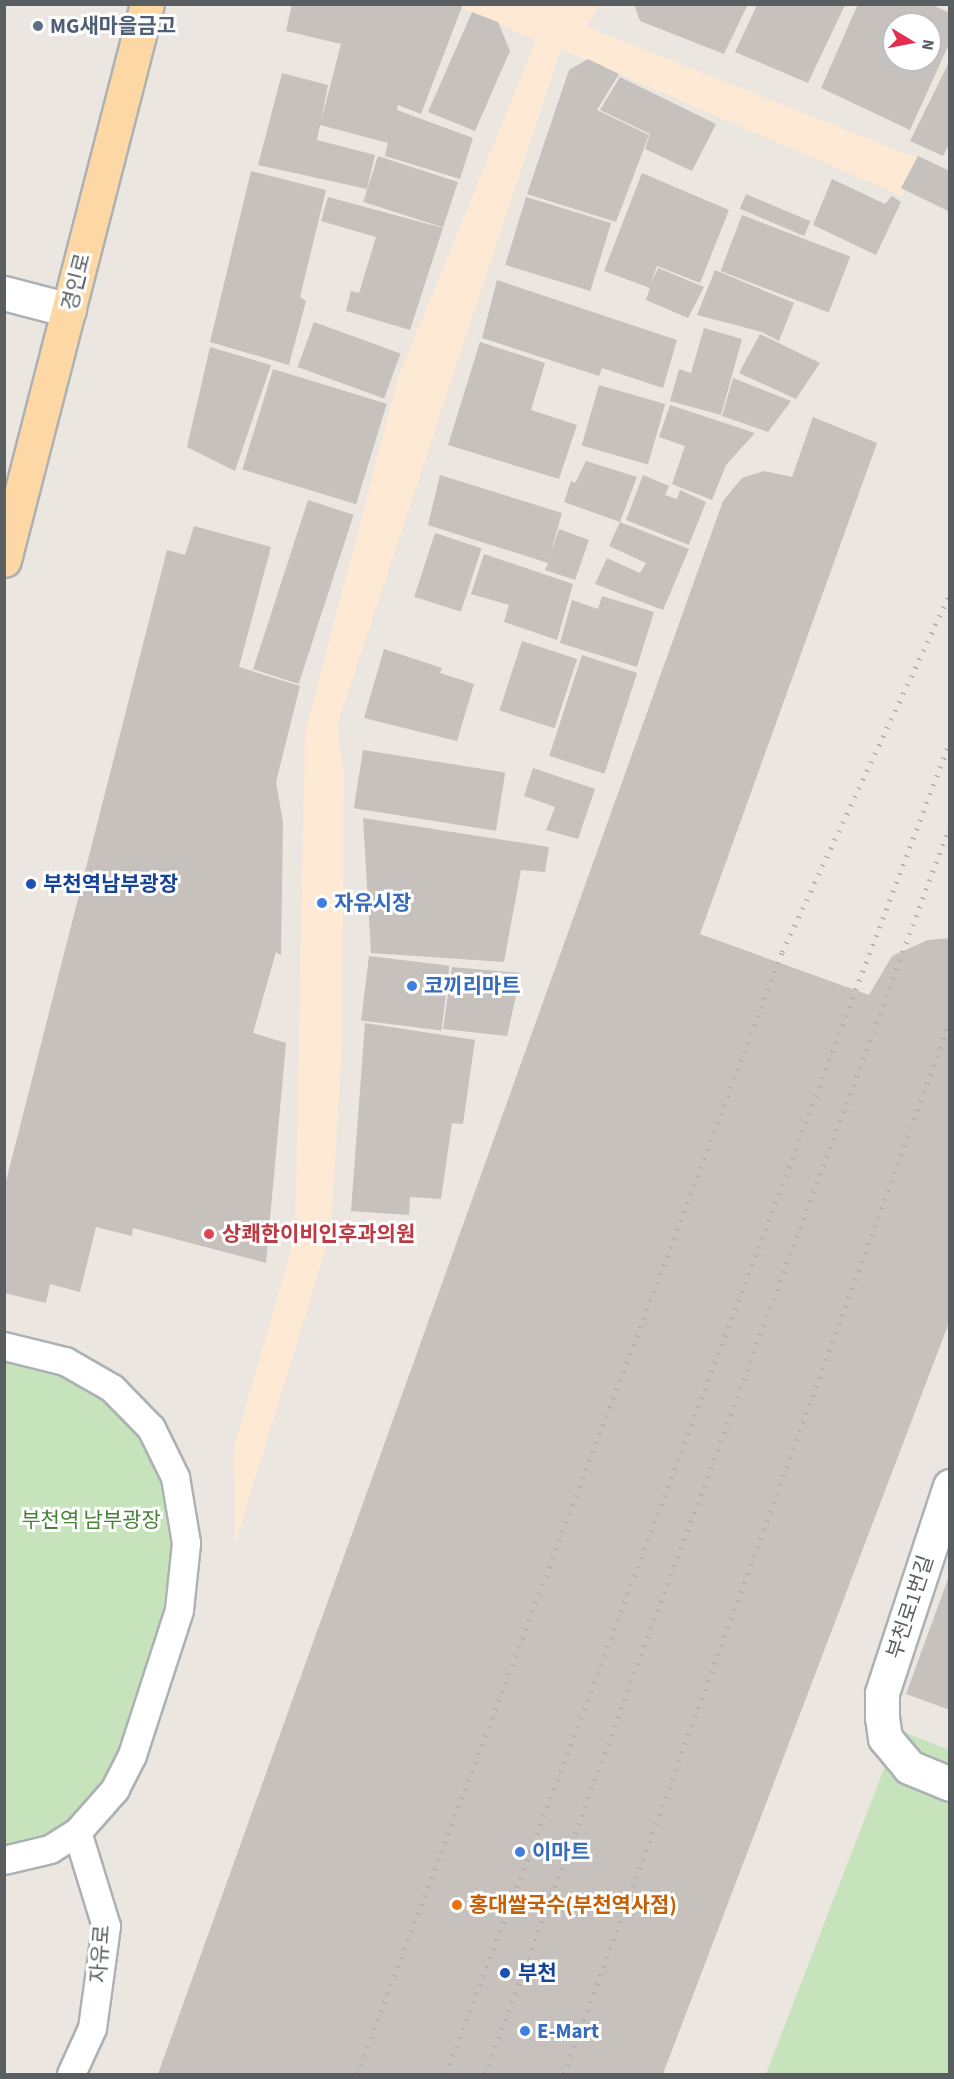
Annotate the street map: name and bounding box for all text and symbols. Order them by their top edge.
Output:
north arrow [882,12,942,72]
place label: MG새마을금고 [50,13,176,39]
marker: MG새마을금고 [31,19,45,33]
text: N [916,38,940,52]
street label: 경인로 [57,251,95,313]
place label: 부천역남부광장 [43,871,178,897]
marker: 부천역남부광장 [24,877,38,891]
place label: 자유시장 [334,890,411,916]
marker: 자유시장 [315,896,329,910]
place label: 코끼리마트 [424,973,521,999]
marker: 코끼리마트 [405,979,419,993]
place label: 상쾌한이비인후과의원 [222,1221,415,1247]
marker: 상쾌한이비인후과의원 [200,1225,218,1243]
park label: 부천역 남부광장 [21,1507,161,1533]
street label: 부천로1번길 [881,1552,939,1662]
place label: 이마트 [532,1839,590,1865]
marker: 이마트 [513,1845,527,1859]
place label: 홍대쌀국수(부천역사점) [469,1892,677,1918]
marker: 홍대쌀국수(부천역사점) [450,1898,464,1912]
street label: 자유로 [85,1924,115,1984]
place label: 부천 [518,1960,557,1986]
marker: 부천 [496,1964,514,1982]
place label: E-Mart [537,2018,599,2044]
marker: E-Mart [518,2024,532,2038]

